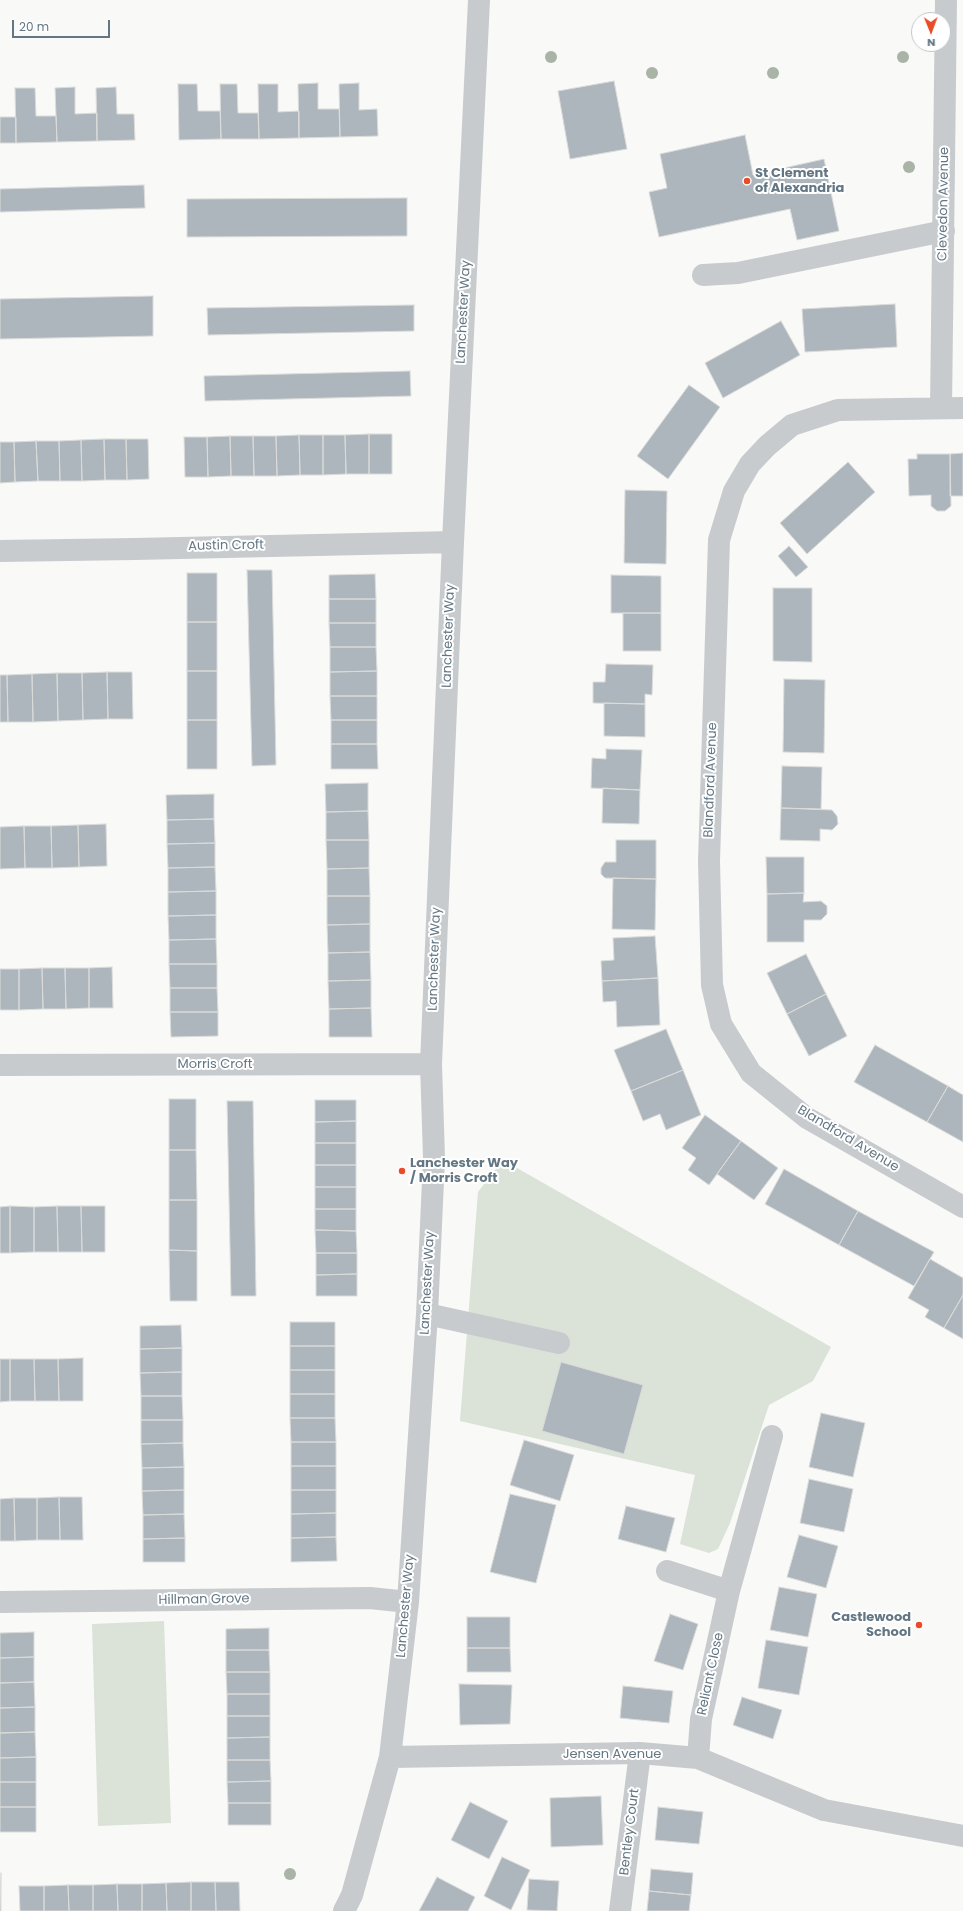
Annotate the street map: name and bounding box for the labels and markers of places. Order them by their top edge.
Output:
place label: St Clement of Alexandria [755,166,844,197]
marker: St Clement of Alexandria [742,176,752,186]
place label: Lanchester Way / Morris Croft [410,1156,518,1187]
marker: Lanchester Way / Morris Croft [397,1166,407,1176]
place label: Castlewood School [831,1610,911,1641]
marker: Castlewood School [914,1620,924,1630]

